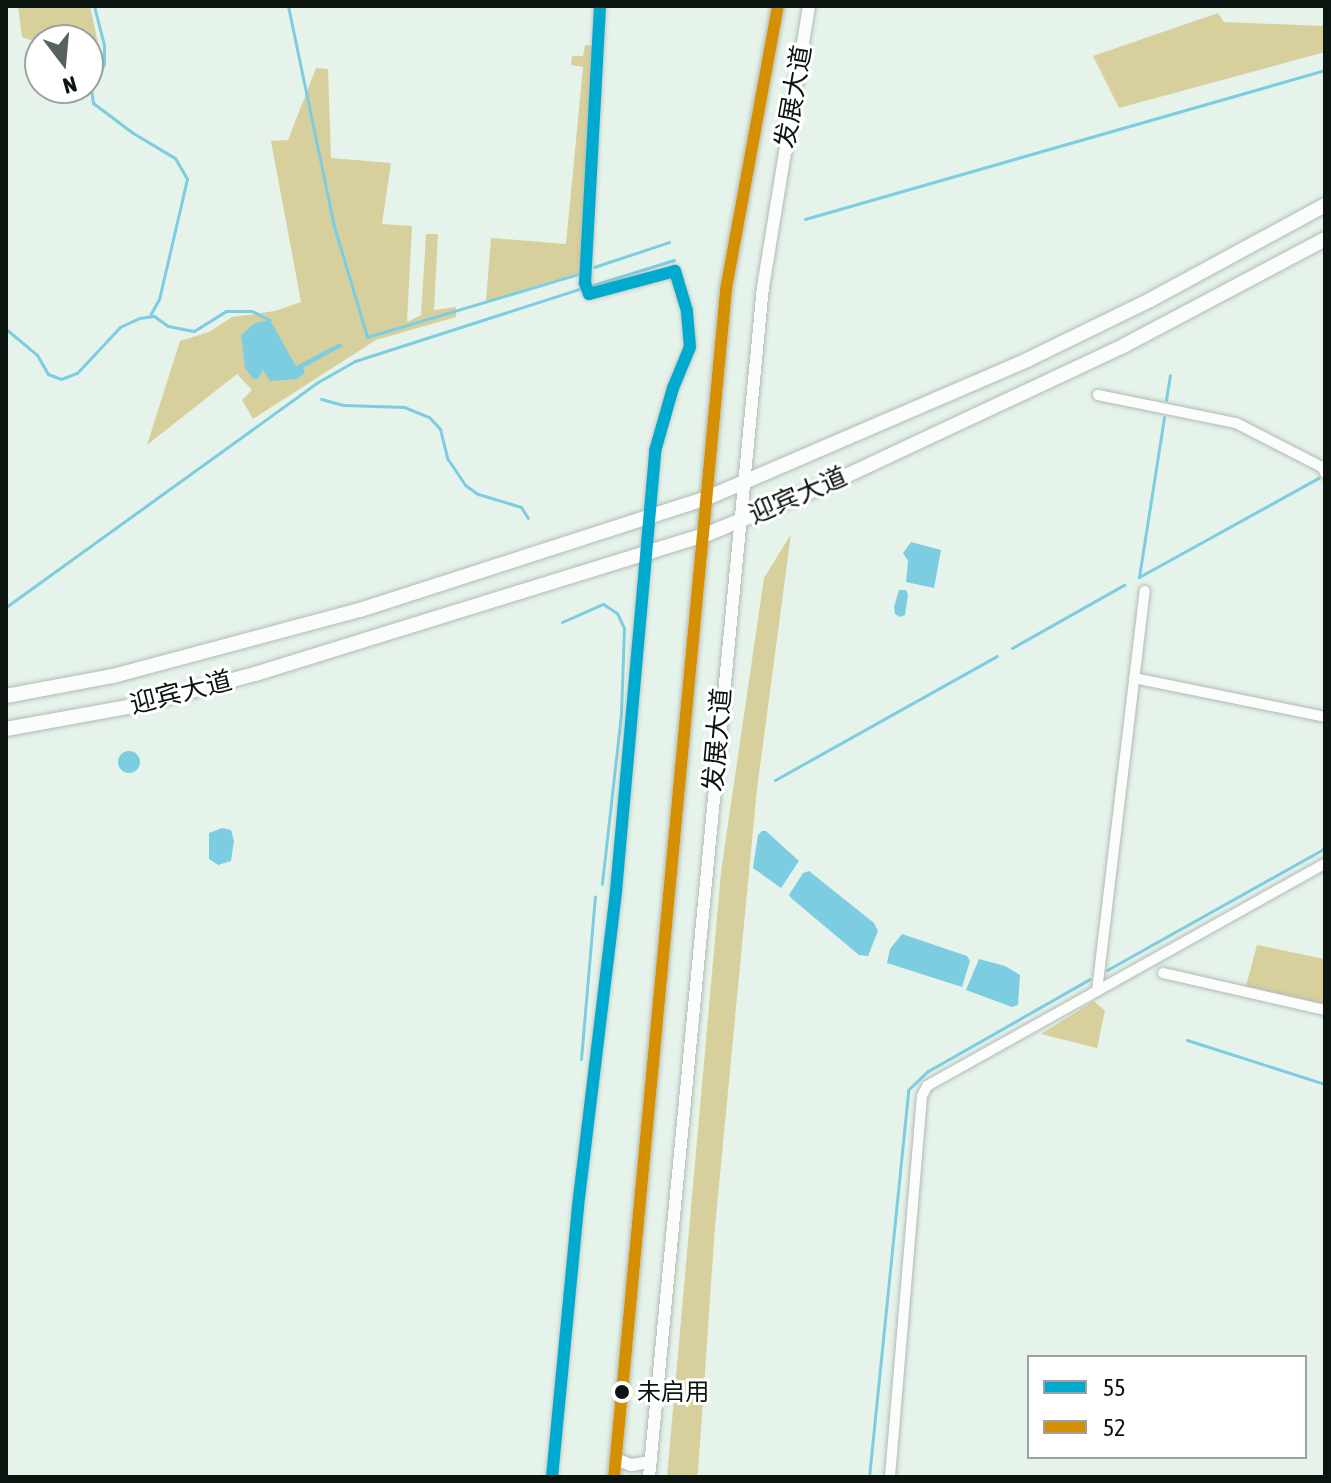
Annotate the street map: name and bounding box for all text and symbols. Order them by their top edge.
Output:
north arrow [24,24,104,104]
street label: 发展大道 [770,43,818,151]
text: N [60,71,80,99]
street label: 迎宾大道 [744,461,852,531]
street label: 迎宾大道 [127,665,235,721]
street label: 发展大道 [698,687,738,793]
legend [1027,1355,1307,1459]
text: 55 [1103,1374,1126,1401]
place label: 未启用 [637,1378,709,1406]
marker: 未启用 [614,1384,630,1400]
text: 52 [1103,1414,1126,1441]

